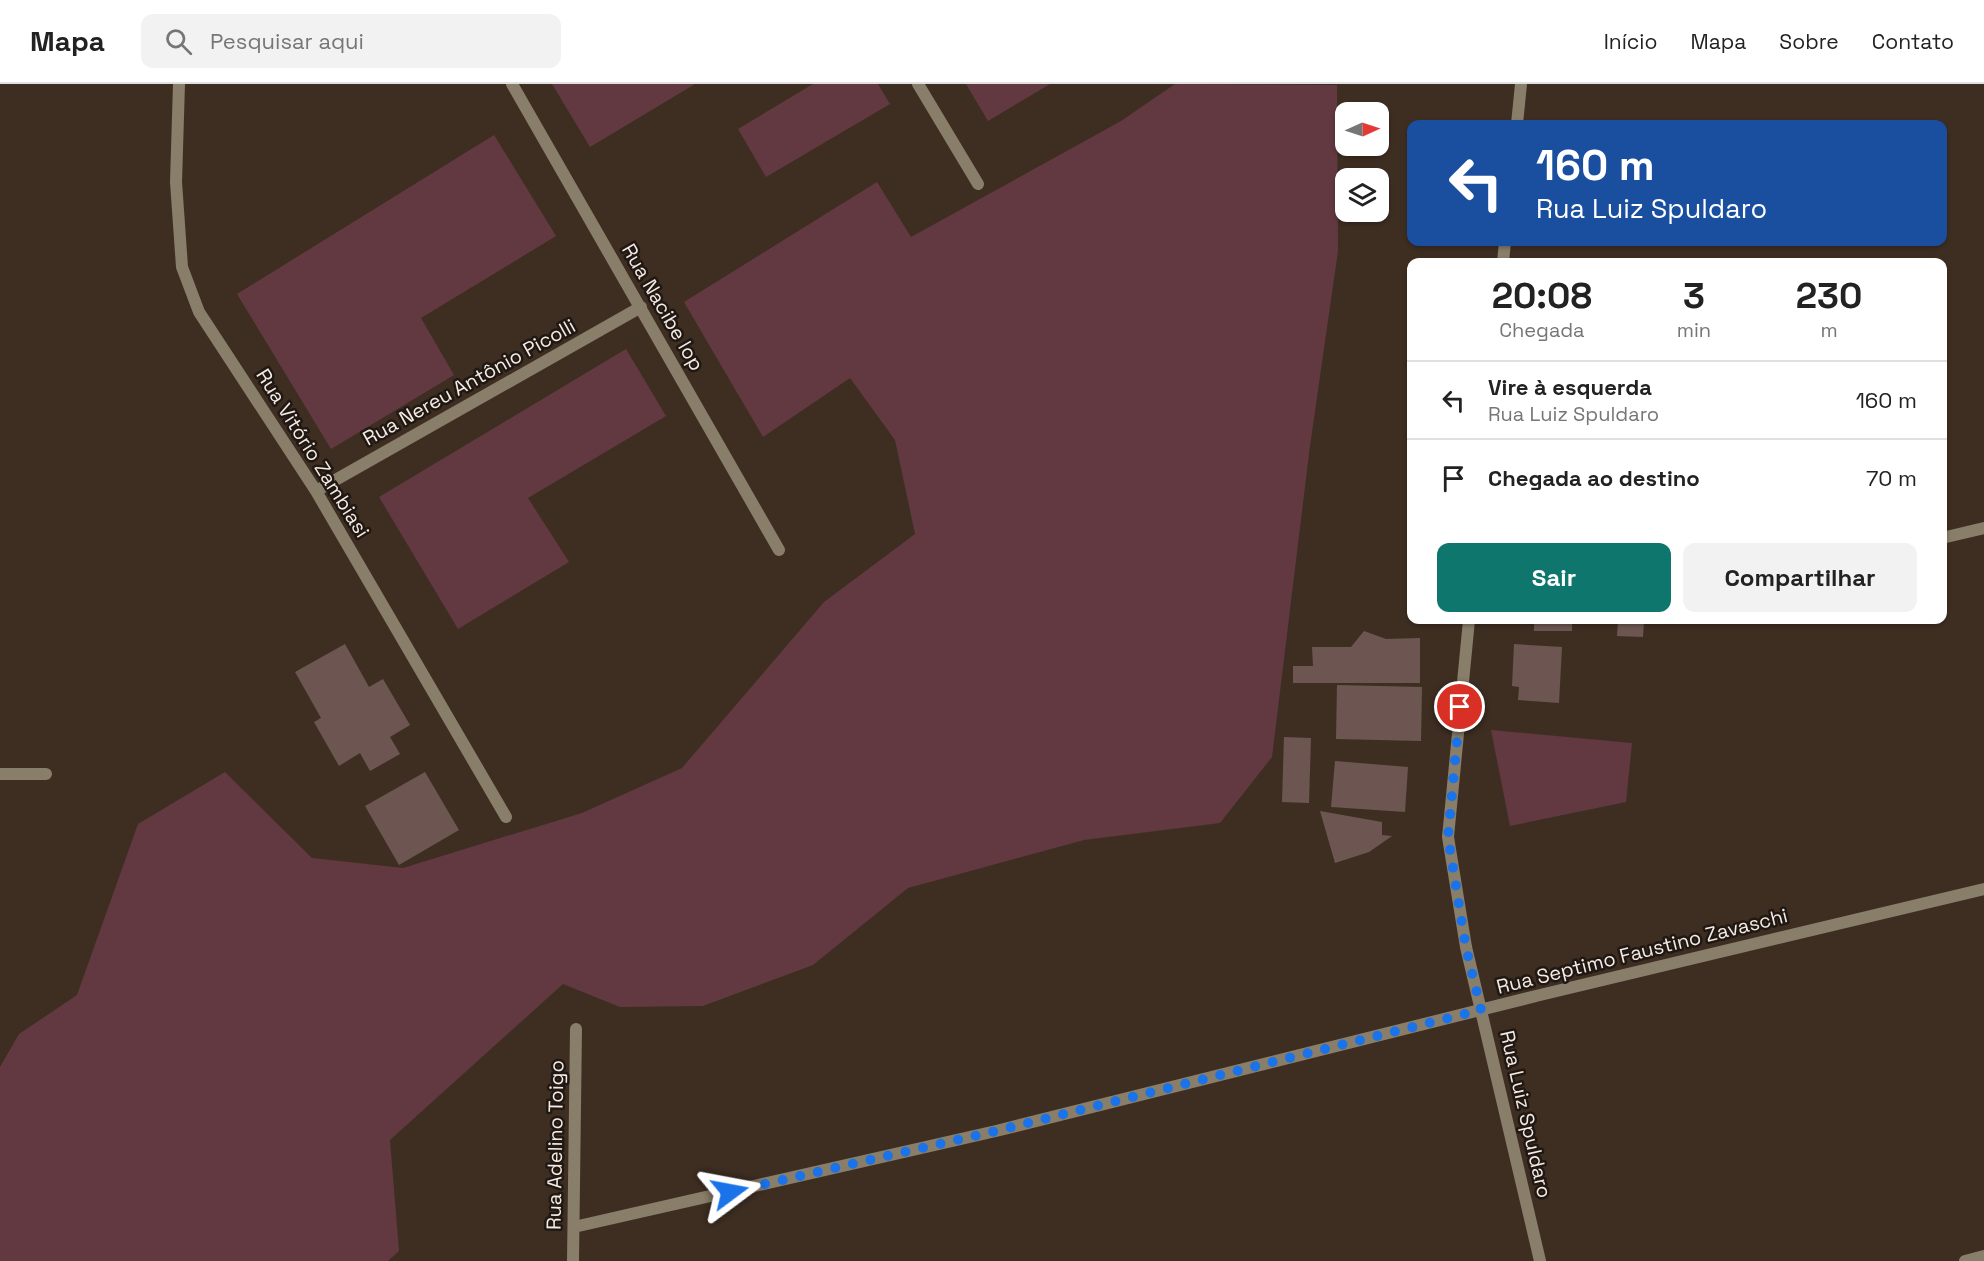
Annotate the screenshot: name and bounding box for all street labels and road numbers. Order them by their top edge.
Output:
street label: Rua Nacibe Iop [616,239,710,375]
street label: Rua Nereu Antônio Picolli [358,313,580,451]
street label: Rua Vitório Zambiasi [250,364,376,542]
street label: Rua Septimo Faustino Zavaschi [1494,902,1790,1000]
street label: Rua Luiz Spuldaro [1494,1028,1558,1200]
street label: Rua Adelino Toigo [541,1060,569,1230]

